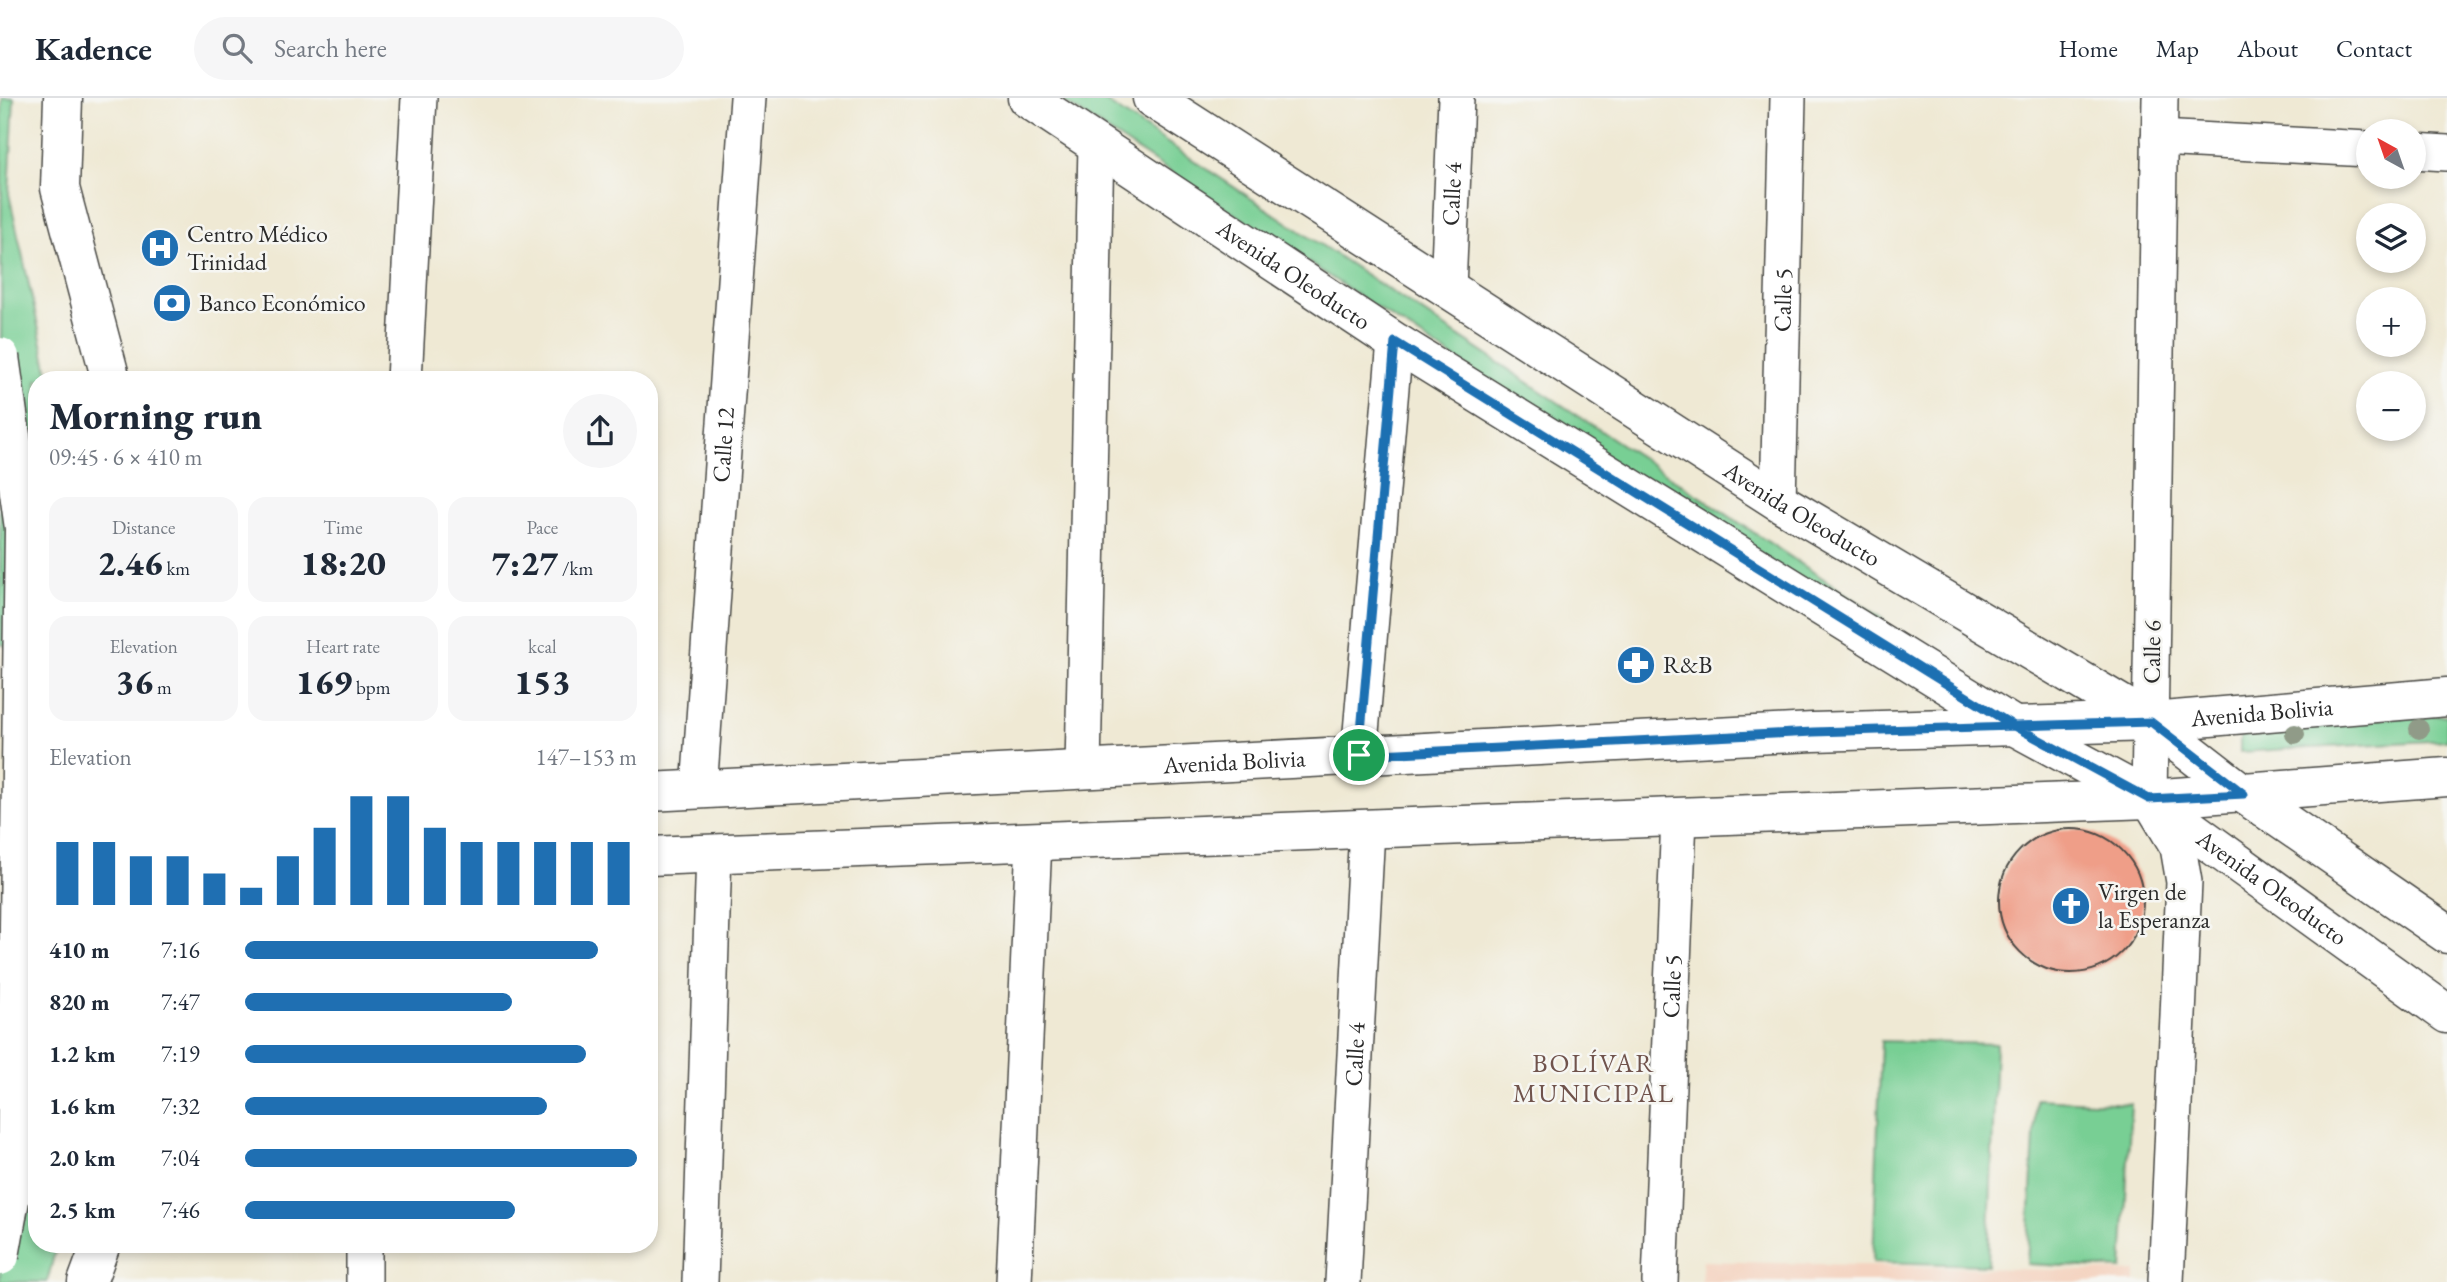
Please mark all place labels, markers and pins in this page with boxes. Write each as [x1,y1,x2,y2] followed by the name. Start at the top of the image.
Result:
[187,218,328,277] place label: Centro Médico Trinidad
[139,227,181,269] hospital icon: Centro Médico Trinidad
[151,282,193,324] bank icon: Banco Económico
[199,287,366,318] place label: Banco Económico
[1615,644,1657,686] pharmacy icon: R&B
[1663,649,1712,680] place label: R&B
[1329,725,1389,785] pin
[2098,876,2211,935] place label: Virgen de la Esperanza
[2050,885,2092,927] church icon: Virgen de la Esperanza

